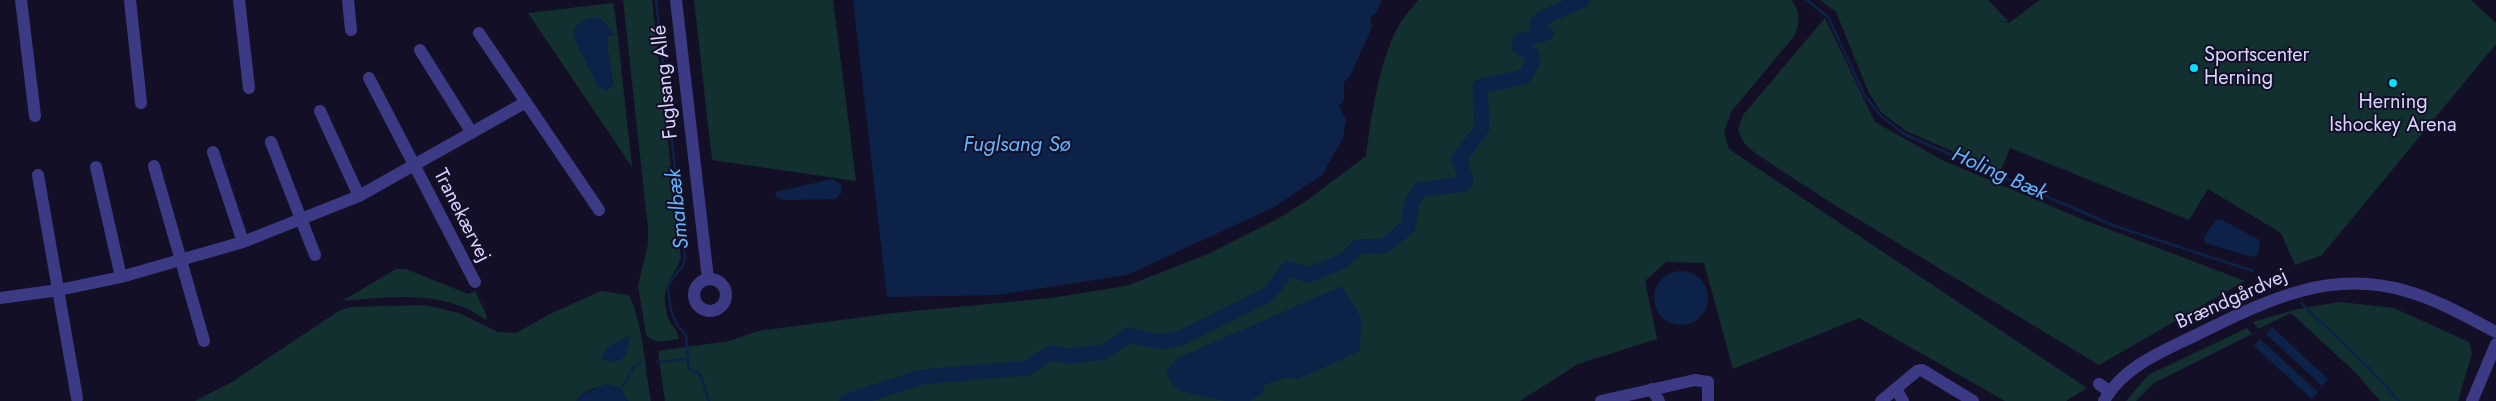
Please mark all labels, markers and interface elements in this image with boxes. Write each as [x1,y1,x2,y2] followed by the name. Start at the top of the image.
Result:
[648,24,684,140] street label: Fuglsang Allé
[2204,44,2309,91] place label: Sportscenter Herning
[2188,62,2200,74] marker: Sportscenter Herning
[2387,77,2399,89] marker: Herning Ishockey Arena
[2329,91,2457,138] place label: Herning Ishockey Arena
[963,133,1071,159] water label: Fuglsang Sø
[1948,143,2050,207] water label: Holing Bæk
[427,165,495,267] street label: Tranekærvej
[662,168,696,250] water label: Smalbæk
[2172,265,2292,335] street label: Brændgårdvej

